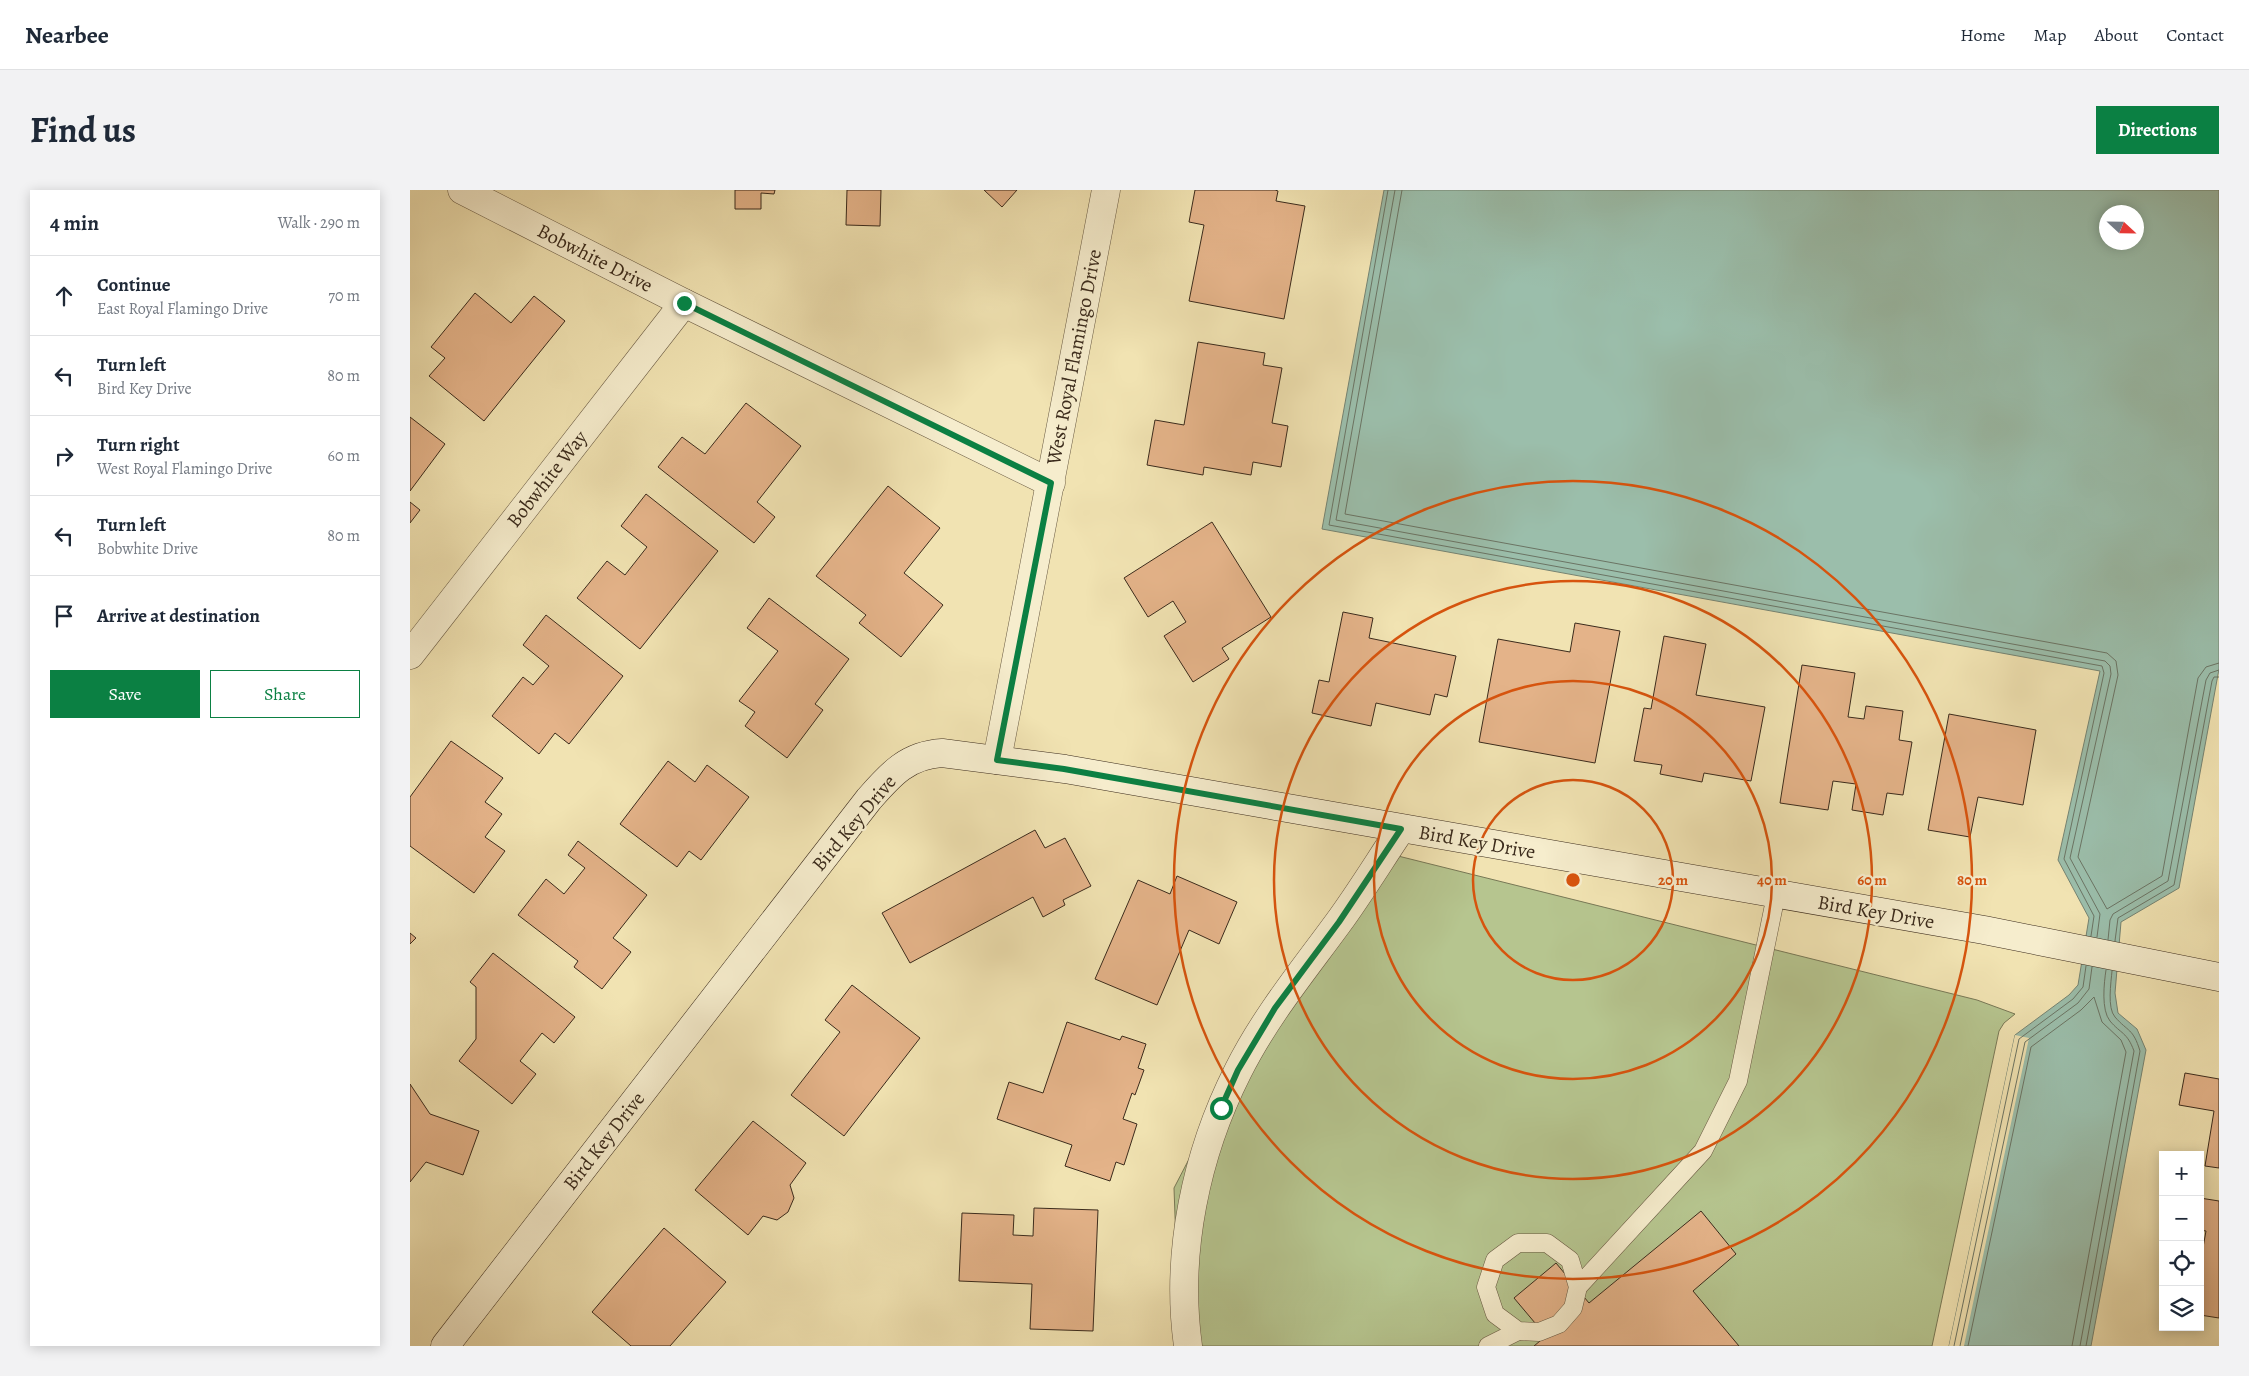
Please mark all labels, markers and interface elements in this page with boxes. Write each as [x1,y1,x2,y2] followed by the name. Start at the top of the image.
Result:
[25,19,109,51] text: Nearbee
[1960,23,2005,47] text: Home
[2033,23,2066,47] text: Map
[2094,23,2138,47] text: About
[2166,23,2224,47] text: Contact
[30,106,136,154] text: Find us
[2096,106,2219,154] button: Directions
[2099,205,2144,250] north arrow
[50,209,99,237] text: 4 min
[278,212,360,234] text: Walk · 290 m
[533,217,657,299] street label: Bobwhite Drive
[1040,247,1108,468] street label: West Royal Flamingo Drive
[97,272,171,298] text: Continue
[50,282,78,310] icon: ahead
[328,285,360,307] text: 70 m
[673,292,696,315] route end
[97,298,268,320] text: East Royal Flamingo Drive
[97,352,166,378] text: Turn left
[50,362,78,390] icon: left
[327,365,360,387] text: 80 m
[97,378,192,400] text: Bird Key Drive
[501,424,594,533] street label: Bobwhite Way
[97,432,179,458] text: Turn right
[50,442,78,470] icon: right
[328,445,360,467] text: 60 m
[97,458,272,480] text: West Royal Flamingo Drive
[97,512,166,538] text: Turn left
[50,522,78,550] icon: left
[327,525,360,547] text: 80 m
[97,538,198,560] text: Bobwhite Drive
[50,602,78,630] icon: arrive
[97,603,260,629] text: Arrive at destination
[50,670,200,718] button: Save
[210,670,360,718] button: Share
[806,769,902,877] street label: Bird Key Drive
[1416,818,1538,866] street label: Bird Key Drive
[1658,870,1688,890] text: 20 m
[1757,870,1787,890] text: 40 m
[1857,870,1887,890] text: 60 m
[1957,870,1987,890] text: 80 m
[1564,871,1582,889] centre of rings
[1815,888,1937,936] street label: Bird Key Drive
[557,1086,651,1196] street label: Bird Key Drive
[1210,1097,1233,1120] route start
[2159,1151,2204,1331] map controls
[2159,1151,2204,1196] button: +
[2159,1196,2204,1241] button: −
[2159,1241,2204,1286] button: locate
[2159,1286,2204,1331] button: layers

